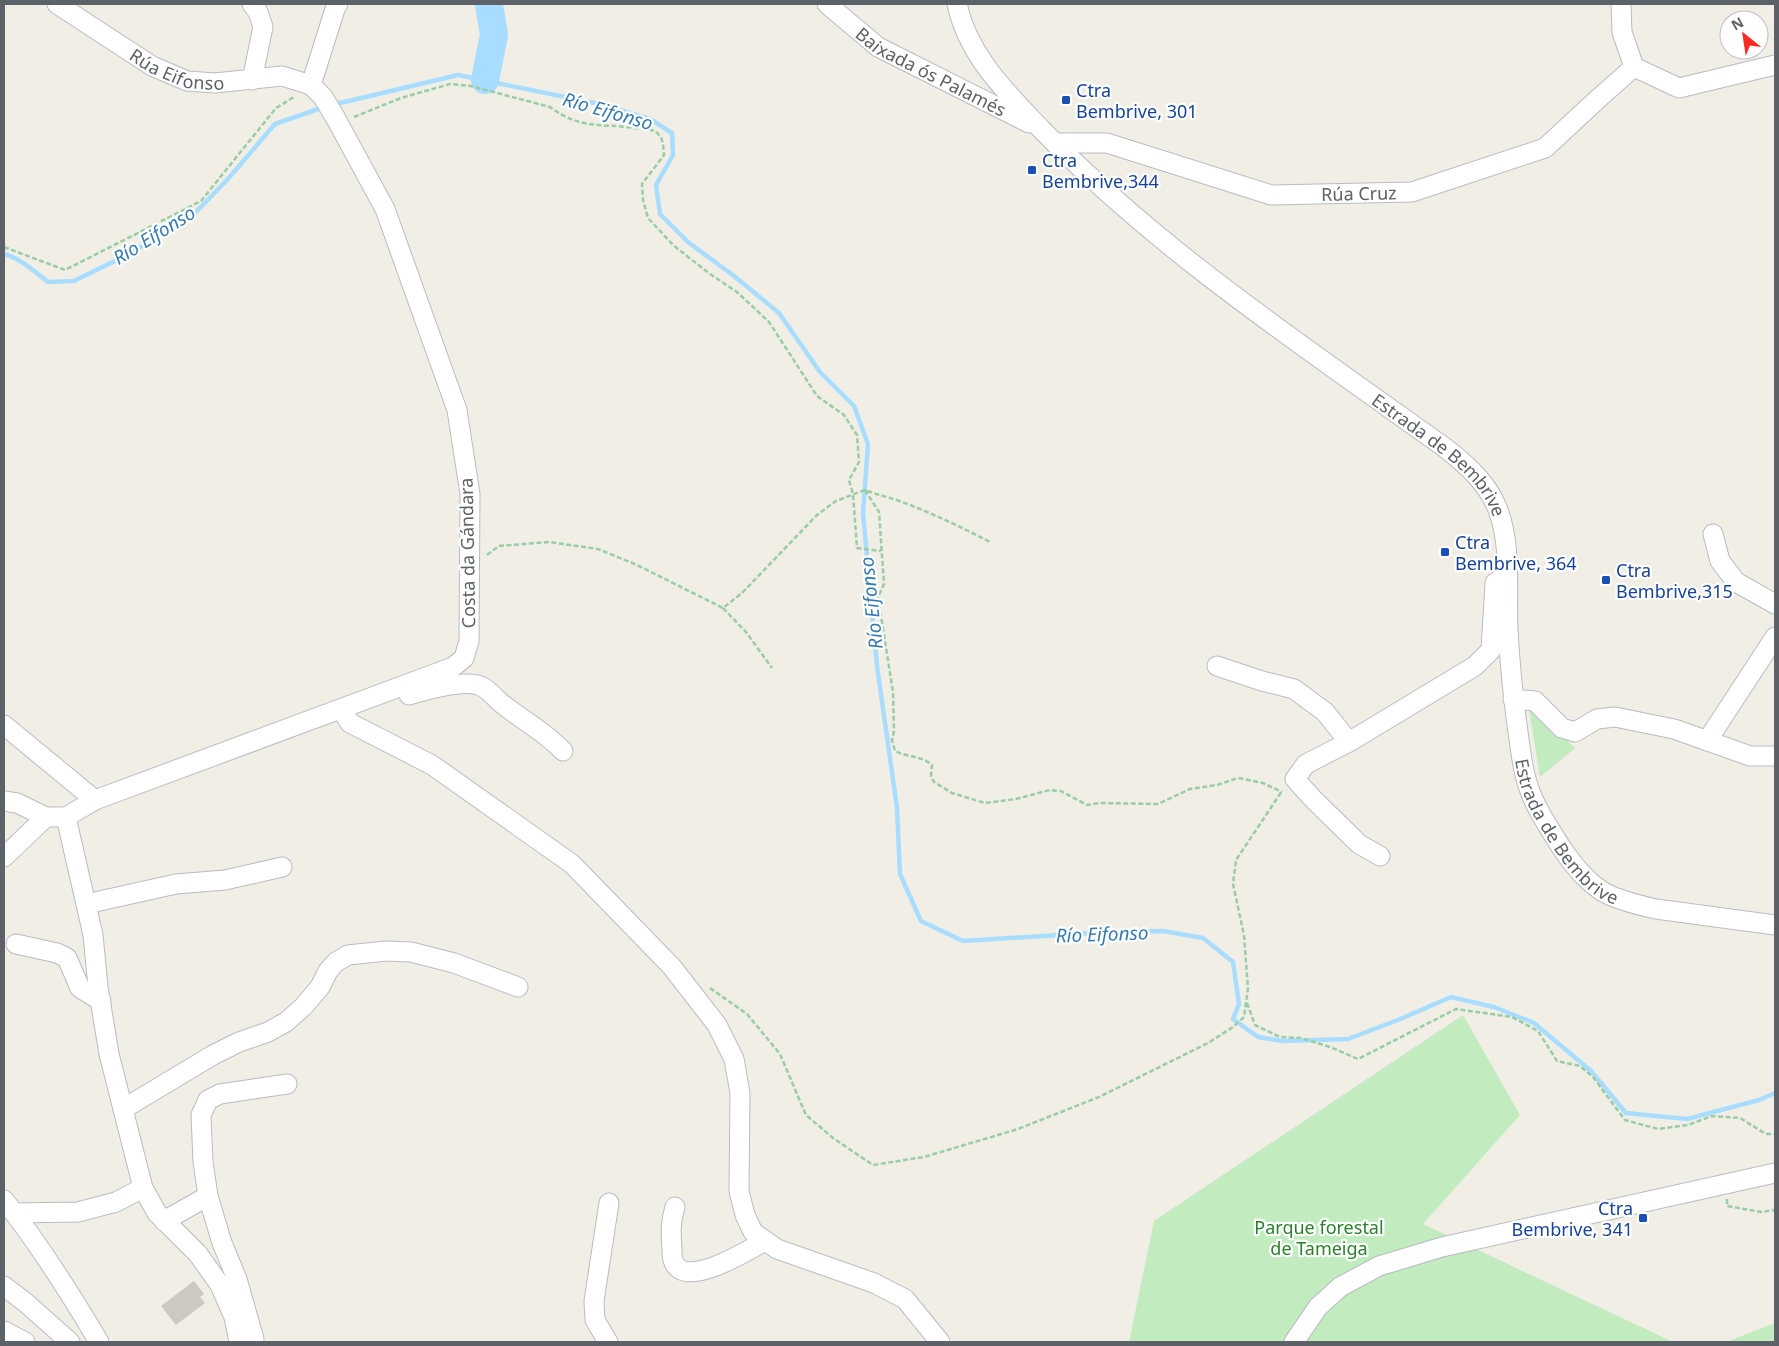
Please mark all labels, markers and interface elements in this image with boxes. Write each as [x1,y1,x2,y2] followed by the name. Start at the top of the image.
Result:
[1719,10,1769,60] north arrow
[1728,12,1747,34] text: N
[851,21,1010,122] street label: Baixada ós Palamés
[125,43,225,95] street label: Rúa Eifonso
[1076,78,1198,123] place label: Ctra Bembrive, 301
[560,86,656,136] water label: Río Eifonso
[1060,94,1072,106] marker: Ctra Bembrive, 301
[1042,148,1159,193] place label: Ctra Bembrive,344
[1026,164,1038,176] marker: Ctra Bembrive,344
[1321,180,1397,206] street label: Rúa Cruz
[108,199,200,271] water label: Río Eifonso
[1367,388,1511,520] street label: Estrada de Bembrive
[454,477,480,629] street label: Costa da Gándara
[1455,530,1577,575] place label: Ctra Bembrive, 364
[1439,546,1451,558] marker: Ctra Bembrive, 364
[853,556,889,650] water label: Río Eifonso
[1616,558,1733,603] place label: Ctra Bembrive,315
[1600,574,1612,586] marker: Ctra Bembrive,315
[1510,757,1622,910] street label: Estrada de Bembrive
[1055,919,1149,949] water label: Río Eifonso
[1511,1196,1633,1241] place label: Ctra Bembrive, 341
[1637,1212,1649,1224] marker: Ctra Bembrive, 341
[1254,1215,1384,1260] park label: Parque forestal de Tameiga

